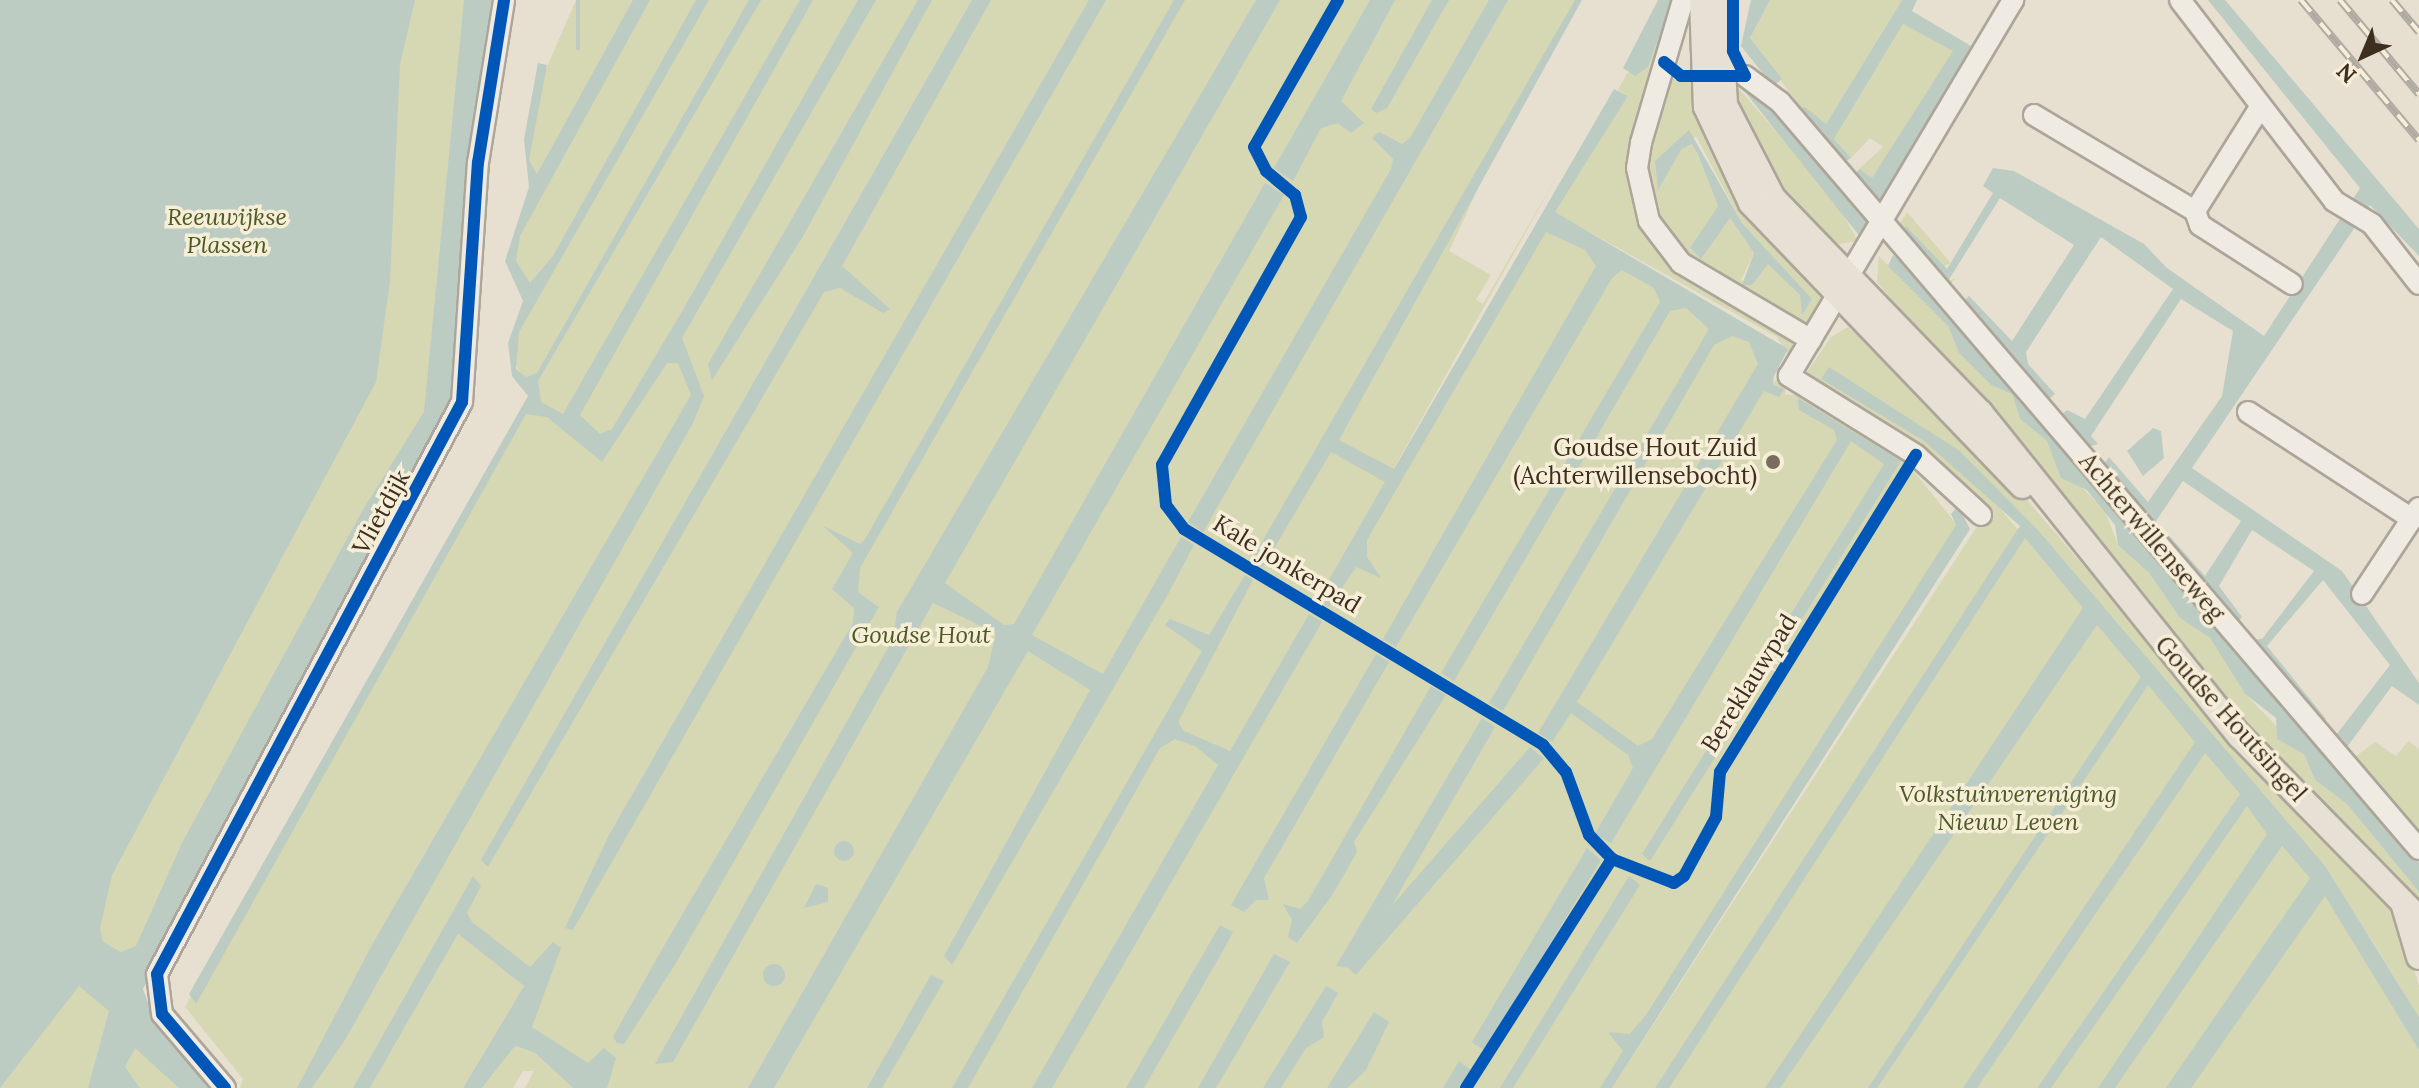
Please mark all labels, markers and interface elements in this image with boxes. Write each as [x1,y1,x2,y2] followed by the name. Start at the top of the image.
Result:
[2323,16,2403,96] north arrow
[2330,57,2362,89] text: N
[167,203,287,259] park label: Reeuwijkse Plassen
[1513,434,1757,490] place label: Goudse Hout Zuid (Achterwillensebocht)
[2073,447,2231,627] street label: Achterwillenseweg
[1764,453,1782,471] marker: Goudse Hout Zuid (Achterwillensebocht)
[346,465,416,559] street label: Vlietdijk
[1208,509,1366,619] street label: Kale jonkerpad
[1695,609,1803,757] street label: Bereklauwpad
[851,621,991,649] park label: Goudse Hout
[2149,630,2313,808] street label: Goudse Houtsingel
[1899,780,2117,836] park label: Volkstuinvereniging Nieuw Leven

